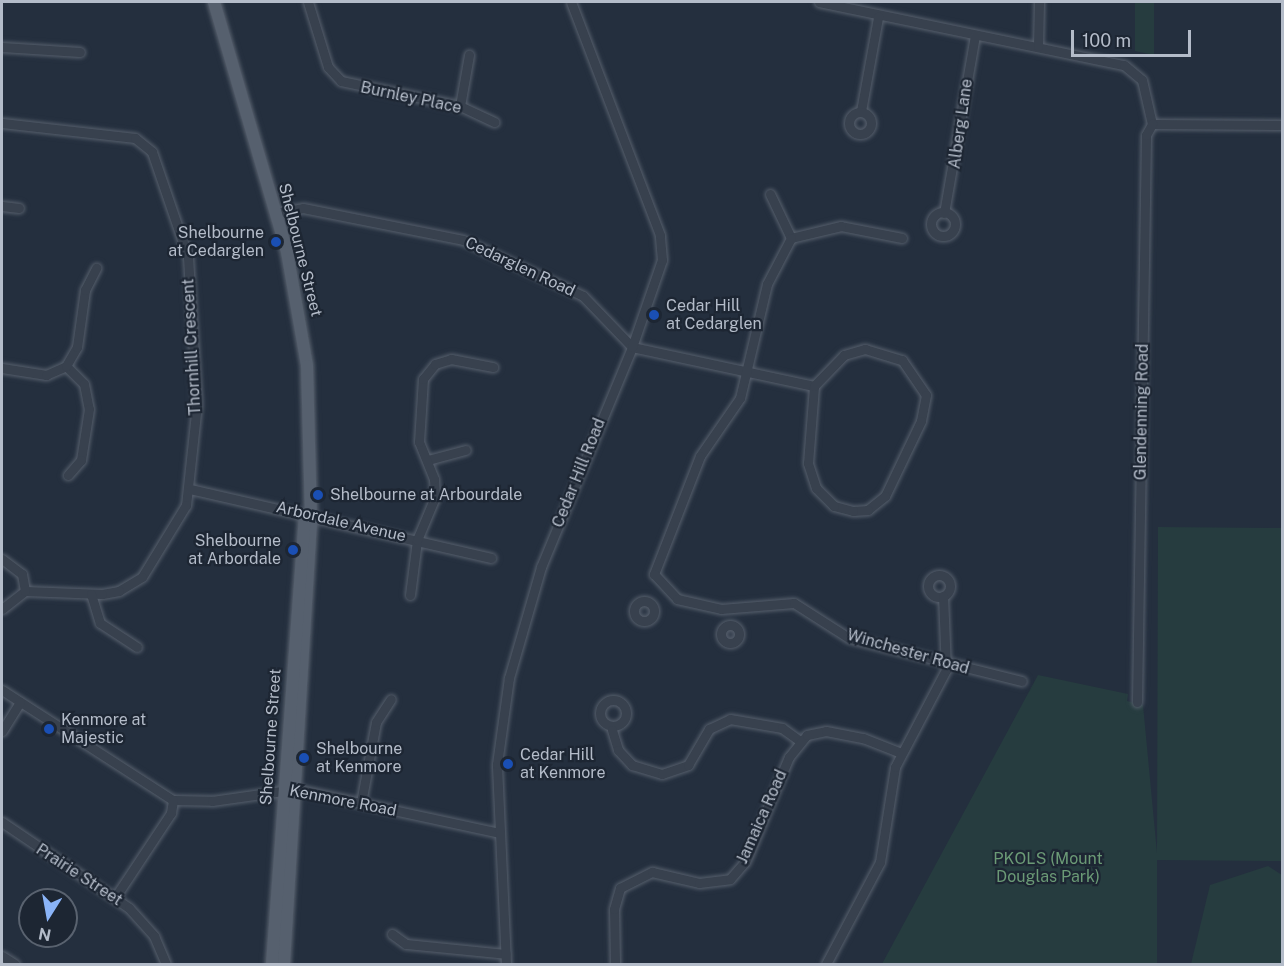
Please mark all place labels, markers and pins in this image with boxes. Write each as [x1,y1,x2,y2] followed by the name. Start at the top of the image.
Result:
[168,223,264,261] place label: Shelbourne at Cedarglen
[269,235,283,249] marker: Shelbourne at Cedarglen
[666,296,762,334] place label: Cedar Hill at Cedarglen
[647,308,661,322] marker: Cedar Hill at Cedarglen
[330,485,522,505] place label: Shelbourne at Arbourdale
[311,488,325,502] marker: Shelbourne at Arbourdale
[188,531,281,569] place label: Shelbourne at Arbordale
[286,543,300,557] marker: Shelbourne at Arbordale
[61,710,146,748] place label: Kenmore at Majestic
[42,722,56,736] marker: Kenmore at Majestic
[316,739,402,777] place label: Shelbourne at Kenmore
[520,745,605,783] place label: Cedar Hill at Kenmore
[297,751,311,765] marker: Shelbourne at Kenmore
[501,757,515,771] marker: Cedar Hill at Kenmore

